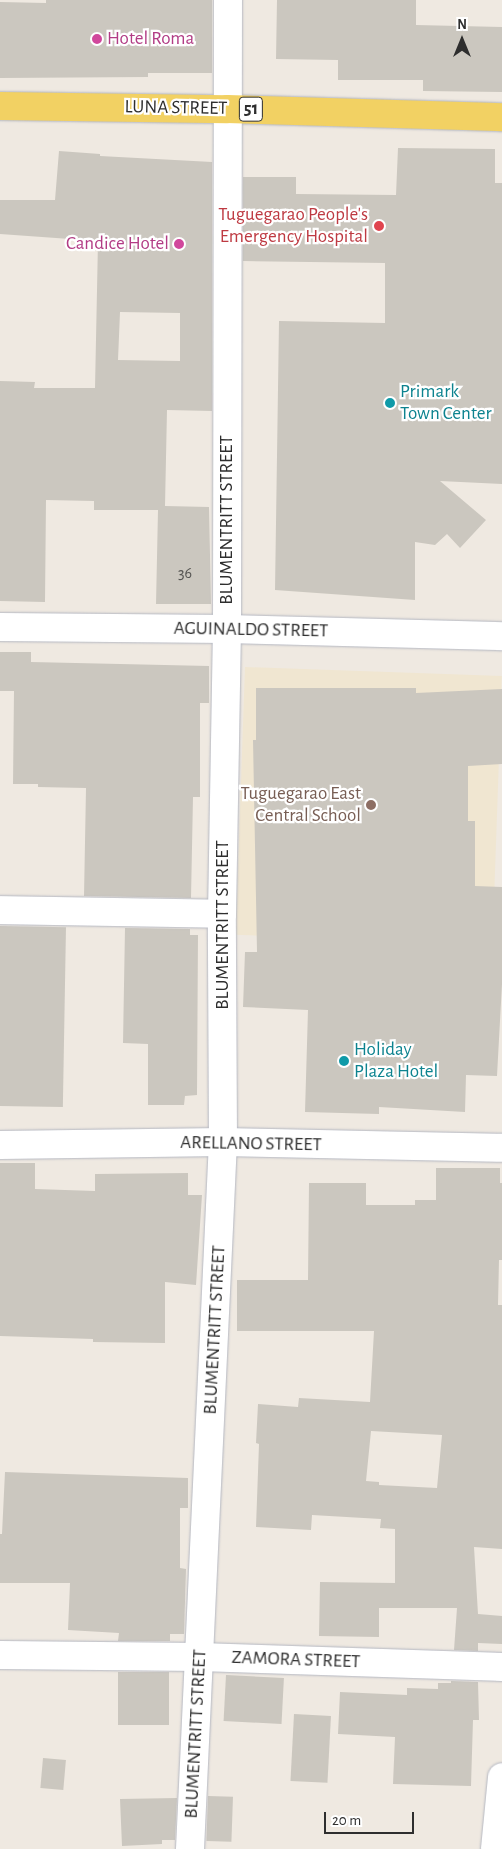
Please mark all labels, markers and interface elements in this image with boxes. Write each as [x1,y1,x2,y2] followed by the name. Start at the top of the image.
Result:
[437,15,487,65] north arrow
[457,18,467,32] text: N
[107,28,194,50] place label: Hotel Roma
[91,33,103,45] marker: Hotel Roma
[238,94,264,125] road number: 51
[124,96,228,120] street label: LUNA STREET
[218,204,368,248] place label: Tuguegarao People's Emergency Hospital
[372,219,386,233] marker: Tuguegarao People's Emergency Hospital
[66,233,169,255] place label: Candice Hotel
[173,238,185,250] marker: Candice Hotel
[400,381,492,425] place label: Primark Town Center
[384,397,396,409] marker: Primark Town Center
[216,435,238,605] street label: BLUMENTRITT STREET
[178,563,192,583] house number: 36
[174,617,328,643] street label: AGUINALDO STREET
[241,783,361,827] place label: Tuguegarao East Central School
[365,799,377,811] marker: Tuguegarao East Central School
[212,840,234,1010] street label: BLUMENTRITT STREET
[354,1039,438,1083] place label: Holiday Plaza Hotel
[338,1055,350,1067] marker: Holiday Plaza Hotel
[180,1131,322,1157] street label: ARELLANO STREET
[199,1245,231,1415] street label: BLUMENTRITT STREET
[231,1646,361,1674] street label: ZAMORA STREET
[180,1649,212,1819] street label: BLUMENTRITT STREET
[327,1802,417,1834] scale bar
[332,1813,361,1828] text: 20 m

